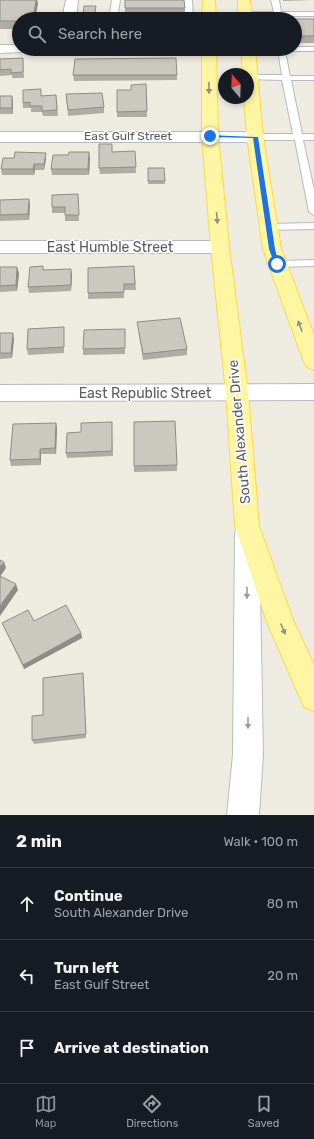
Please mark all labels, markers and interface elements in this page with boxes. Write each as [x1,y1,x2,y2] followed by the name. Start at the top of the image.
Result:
[12,12,302,56] search box
[26,23,48,45] icon: search
[58,25,142,43] text: Search here
[218,68,254,104] north arrow
[206,82,212,95] one-way arrow
[201,127,219,145] route end
[84,129,172,143] street label: East Gulf Street
[214,212,220,224] one-way arrow
[47,239,174,256] street label: East Humble Street
[268,255,286,273] route start
[297,319,303,331] one-way arrow
[225,359,254,505] street label: South Alexander Drive
[79,385,212,402] street label: East Republic Street
[244,587,250,600] one-way arrow
[280,624,286,635] one-way arrow
[245,717,251,730] one-way arrow
[16,831,62,851] text: 2 min
[223,834,298,849] text: Walk · 100 m
[54,887,123,905] text: Continue
[16,893,38,915] icon: ahead
[267,896,298,911] text: 80 m
[54,905,188,920] text: South Alexander Drive
[54,959,119,977] text: Turn left
[16,965,38,987] icon: left
[267,968,298,983] text: 20 m
[54,977,149,992] text: East Gulf Street
[16,1037,38,1059] icon: arrive
[54,1039,209,1057] text: Arrive at destination
[35,1093,57,1130] tab: Map
[126,1093,178,1130] tab: Directions
[248,1093,279,1130] tab: Saved

